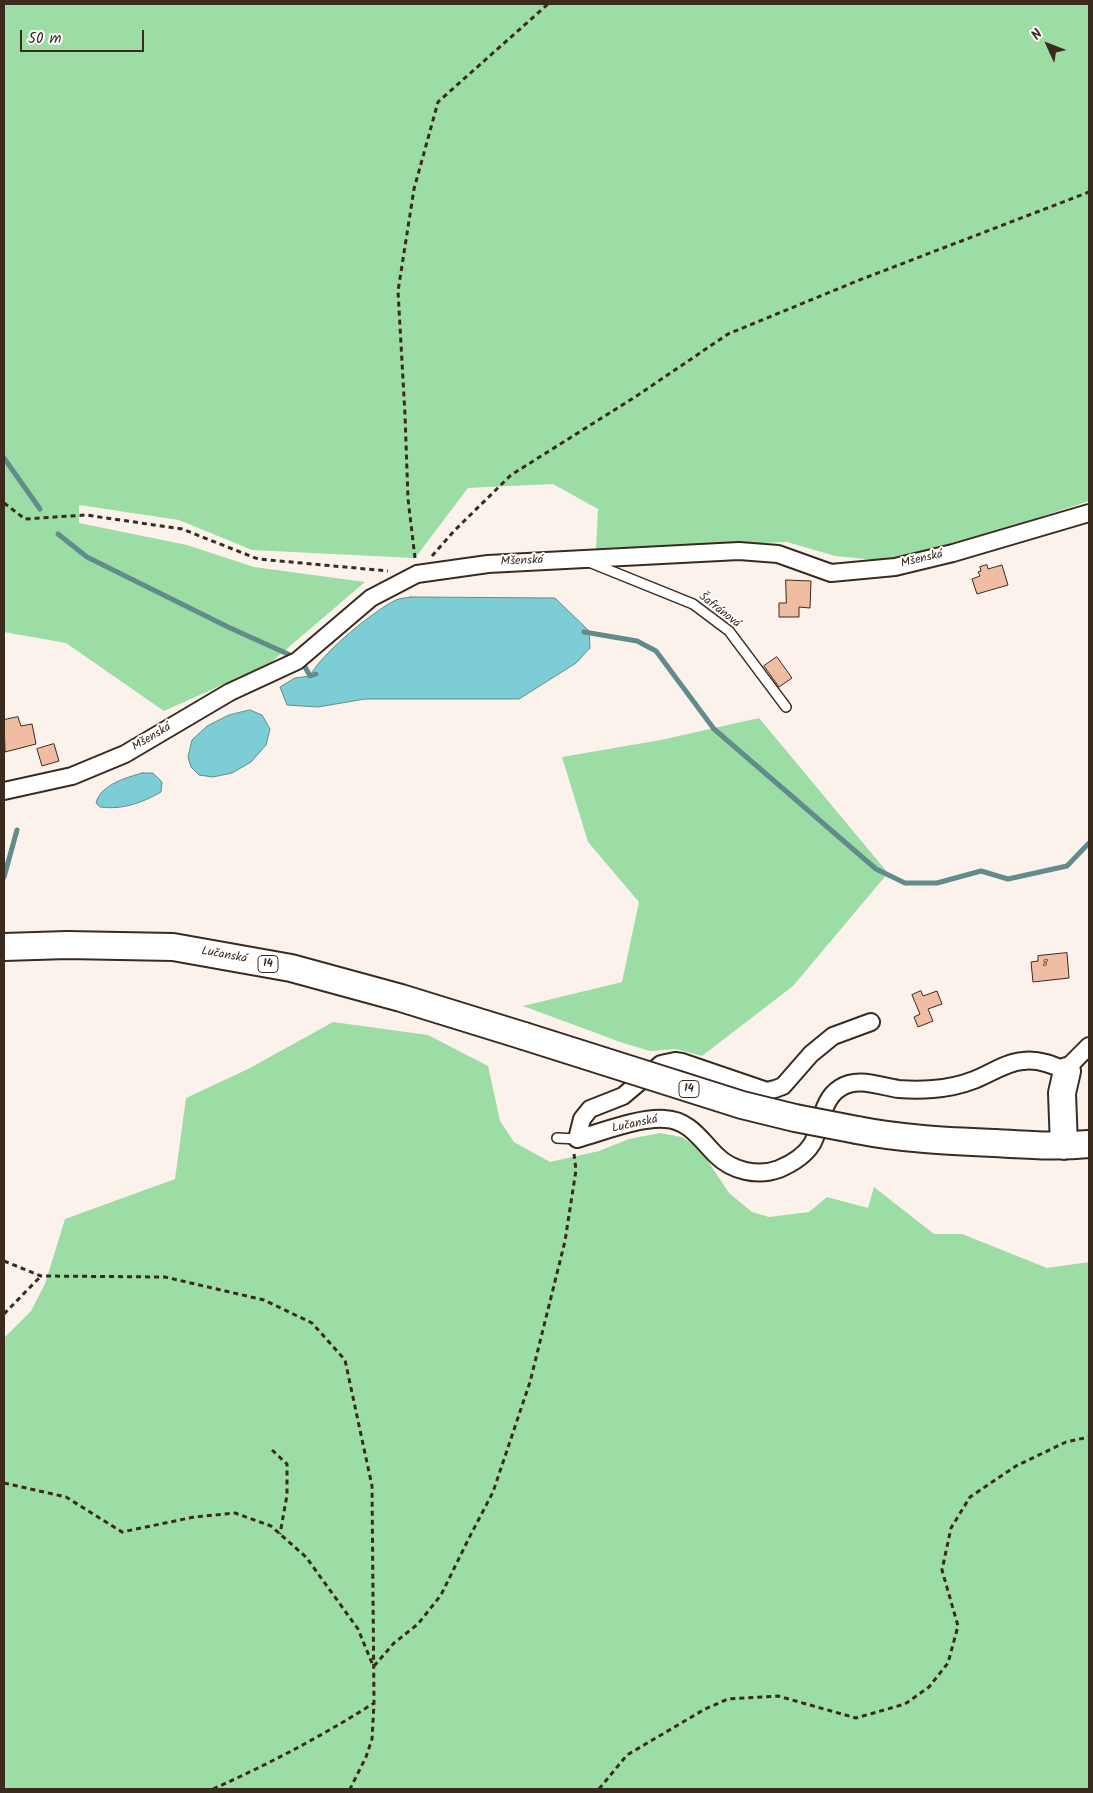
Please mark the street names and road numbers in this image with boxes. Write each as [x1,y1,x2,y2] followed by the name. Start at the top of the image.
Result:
[900,548,944,572] street label: Mšenská
[500,554,544,570] street label: Mšenská
[695,590,743,632] street label: Šafránová
[130,721,174,755] street label: Mšenská
[200,945,248,967] street label: Lučanská
[258,956,278,972] road number: 14
[679,1080,699,1098] road number: 14
[611,1113,659,1137] street label: Lučanská

